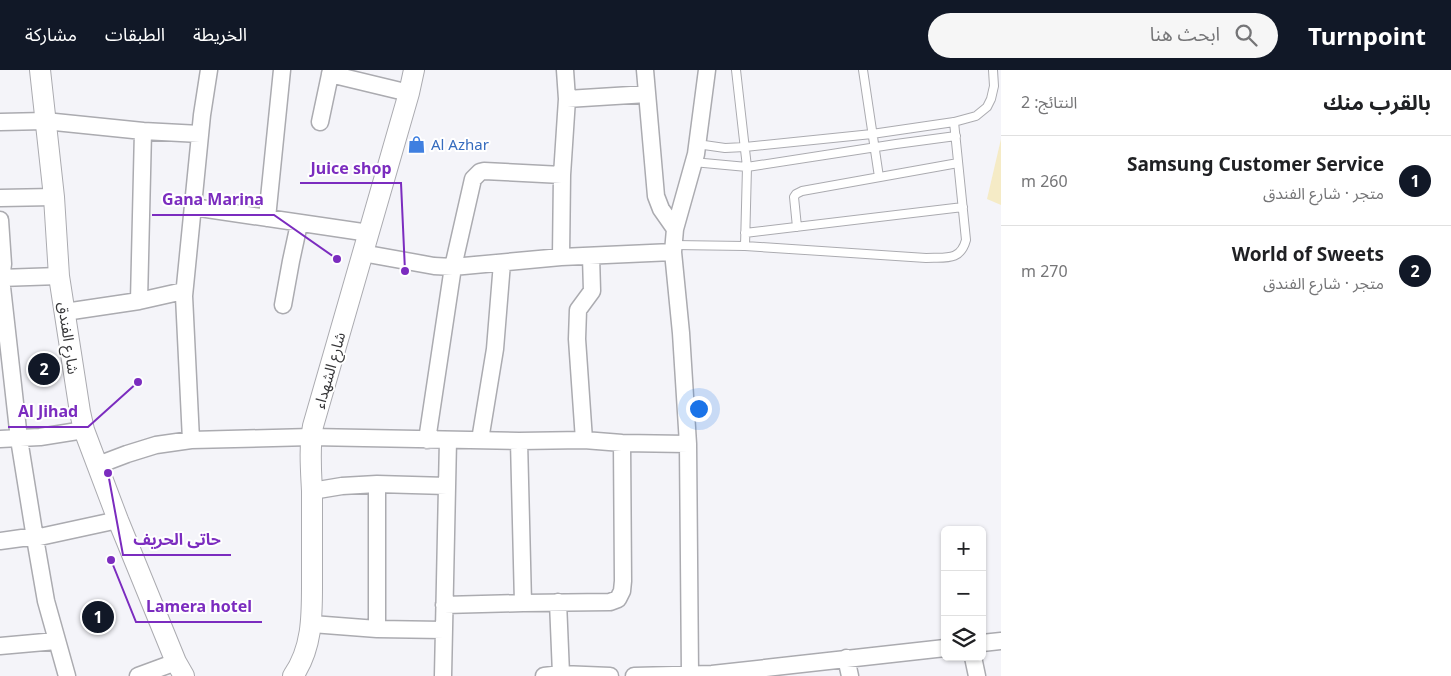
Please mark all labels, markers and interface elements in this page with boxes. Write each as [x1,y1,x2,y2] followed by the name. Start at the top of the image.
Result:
[928,13,1278,58] search box
[1308,19,1426,52] text: Turnpoint
[1150,21,1220,47] text: ابحث هنا
[1232,21,1260,49] icon: search
[25,22,77,46] text: مشاركة
[105,22,165,46] text: الطبقات
[193,22,247,46] text: الخريطة
[1323,88,1431,116] text: بالقرب منك
[1021,91,1077,113] text: النتائج: 2
[407,134,427,154] shop icon: Al Azhar
[431,134,489,154] place label: Al Azhar
[1127,151,1384,177] text: Samsung Customer Service
[300,152,401,183] callout: Juice shop
[309,157,392,179] text: Juice shop
[1021,170,1068,192] text: 260 m
[1410,170,1420,192] text: 1
[1263,182,1384,204] text: متجر · شارع الفندق
[152,184,274,215] callout: Gana Marina
[162,188,264,210] text: Gana Marina
[1232,241,1384,267] text: World of Sweets
[1021,260,1068,282] text: 270 m
[1410,260,1420,282] text: 2
[1263,272,1384,294] text: متجر · شارع الفندق
[51,301,84,376] street label: شارع الفندق
[309,329,352,411] street label: شارع الشهداء
[28,350,60,388] pin: 2
[8,396,88,427] callout: Al Jihad
[686,396,712,422] your location
[18,400,78,422] text: Al Jihad
[123,524,231,555] callout: حاتى الحريف
[941,526,986,661] map controls
[941,526,986,571] button: +
[133,528,221,550] text: حاتى الحريف
[941,571,986,616] button: −
[136,591,262,622] callout: Lamera hotel
[146,595,252,617] text: Lamera hotel
[82,598,114,636] pin: 1
[941,616,986,661] button: layers

